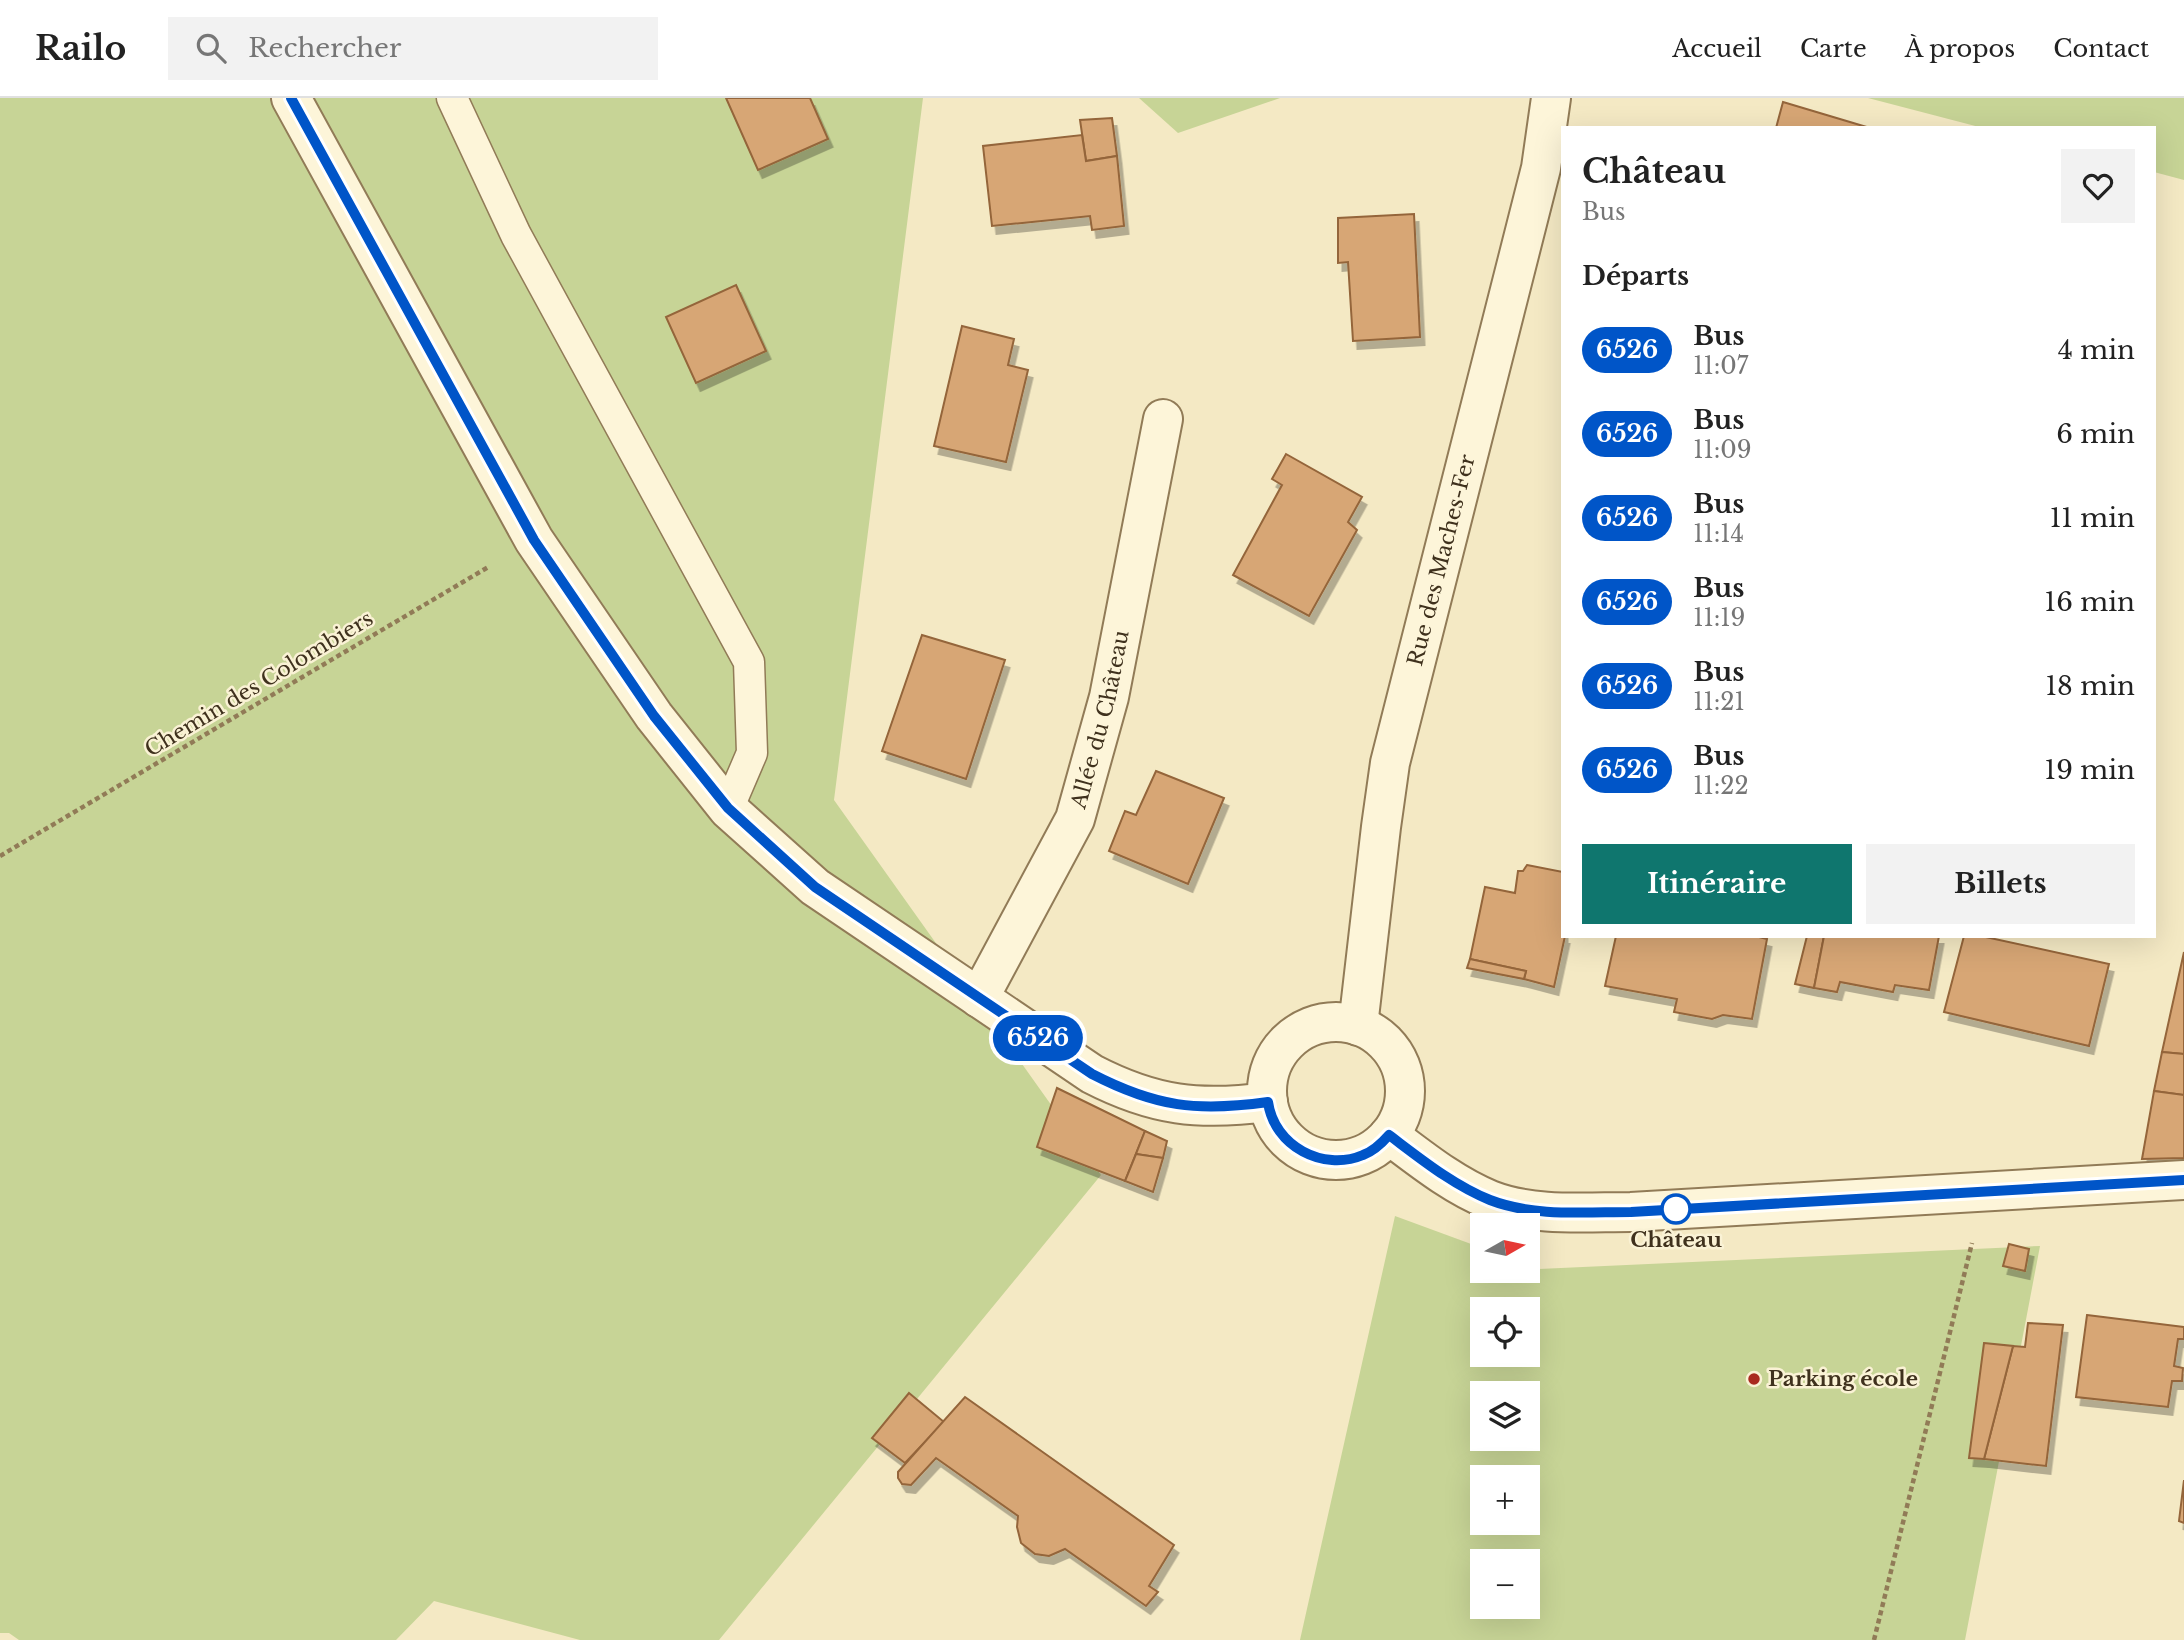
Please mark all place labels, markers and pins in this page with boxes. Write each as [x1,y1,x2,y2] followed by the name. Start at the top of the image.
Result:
[1661,1194,1691,1224] marker: Château
[1630,1227,1722,1253] place label: Château
[1768,1366,1918,1392] place label: Parking école
[1746,1371,1762,1387] marker: Parking école

